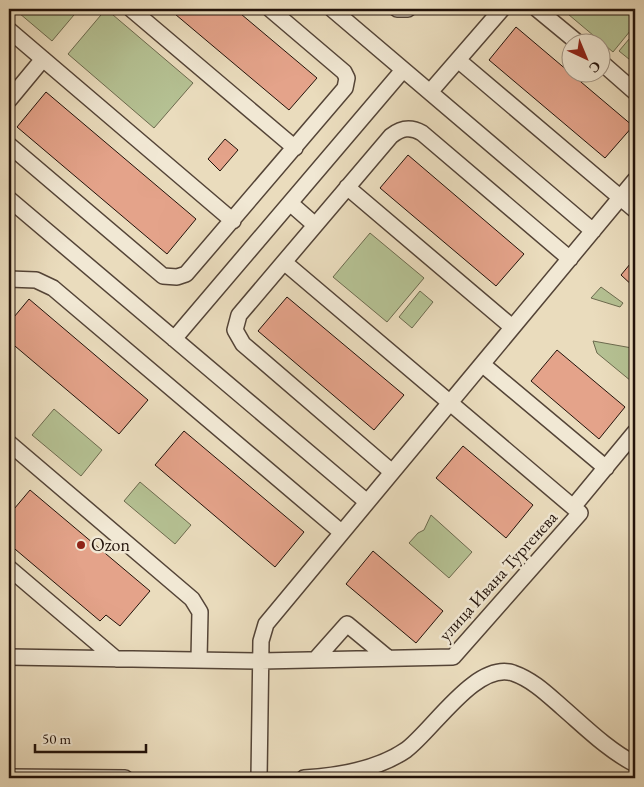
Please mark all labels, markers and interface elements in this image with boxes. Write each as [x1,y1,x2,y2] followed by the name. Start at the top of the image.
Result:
[562,32,612,82] north arrow
[585,57,605,77] text: С
[433,505,563,645] street label: улица Ивана Тургенева
[91,533,130,556] place label: Ozon
[75,539,87,551] marker: Ozon
[35,722,146,754] scale bar
[42,729,71,748] text: 50 m

